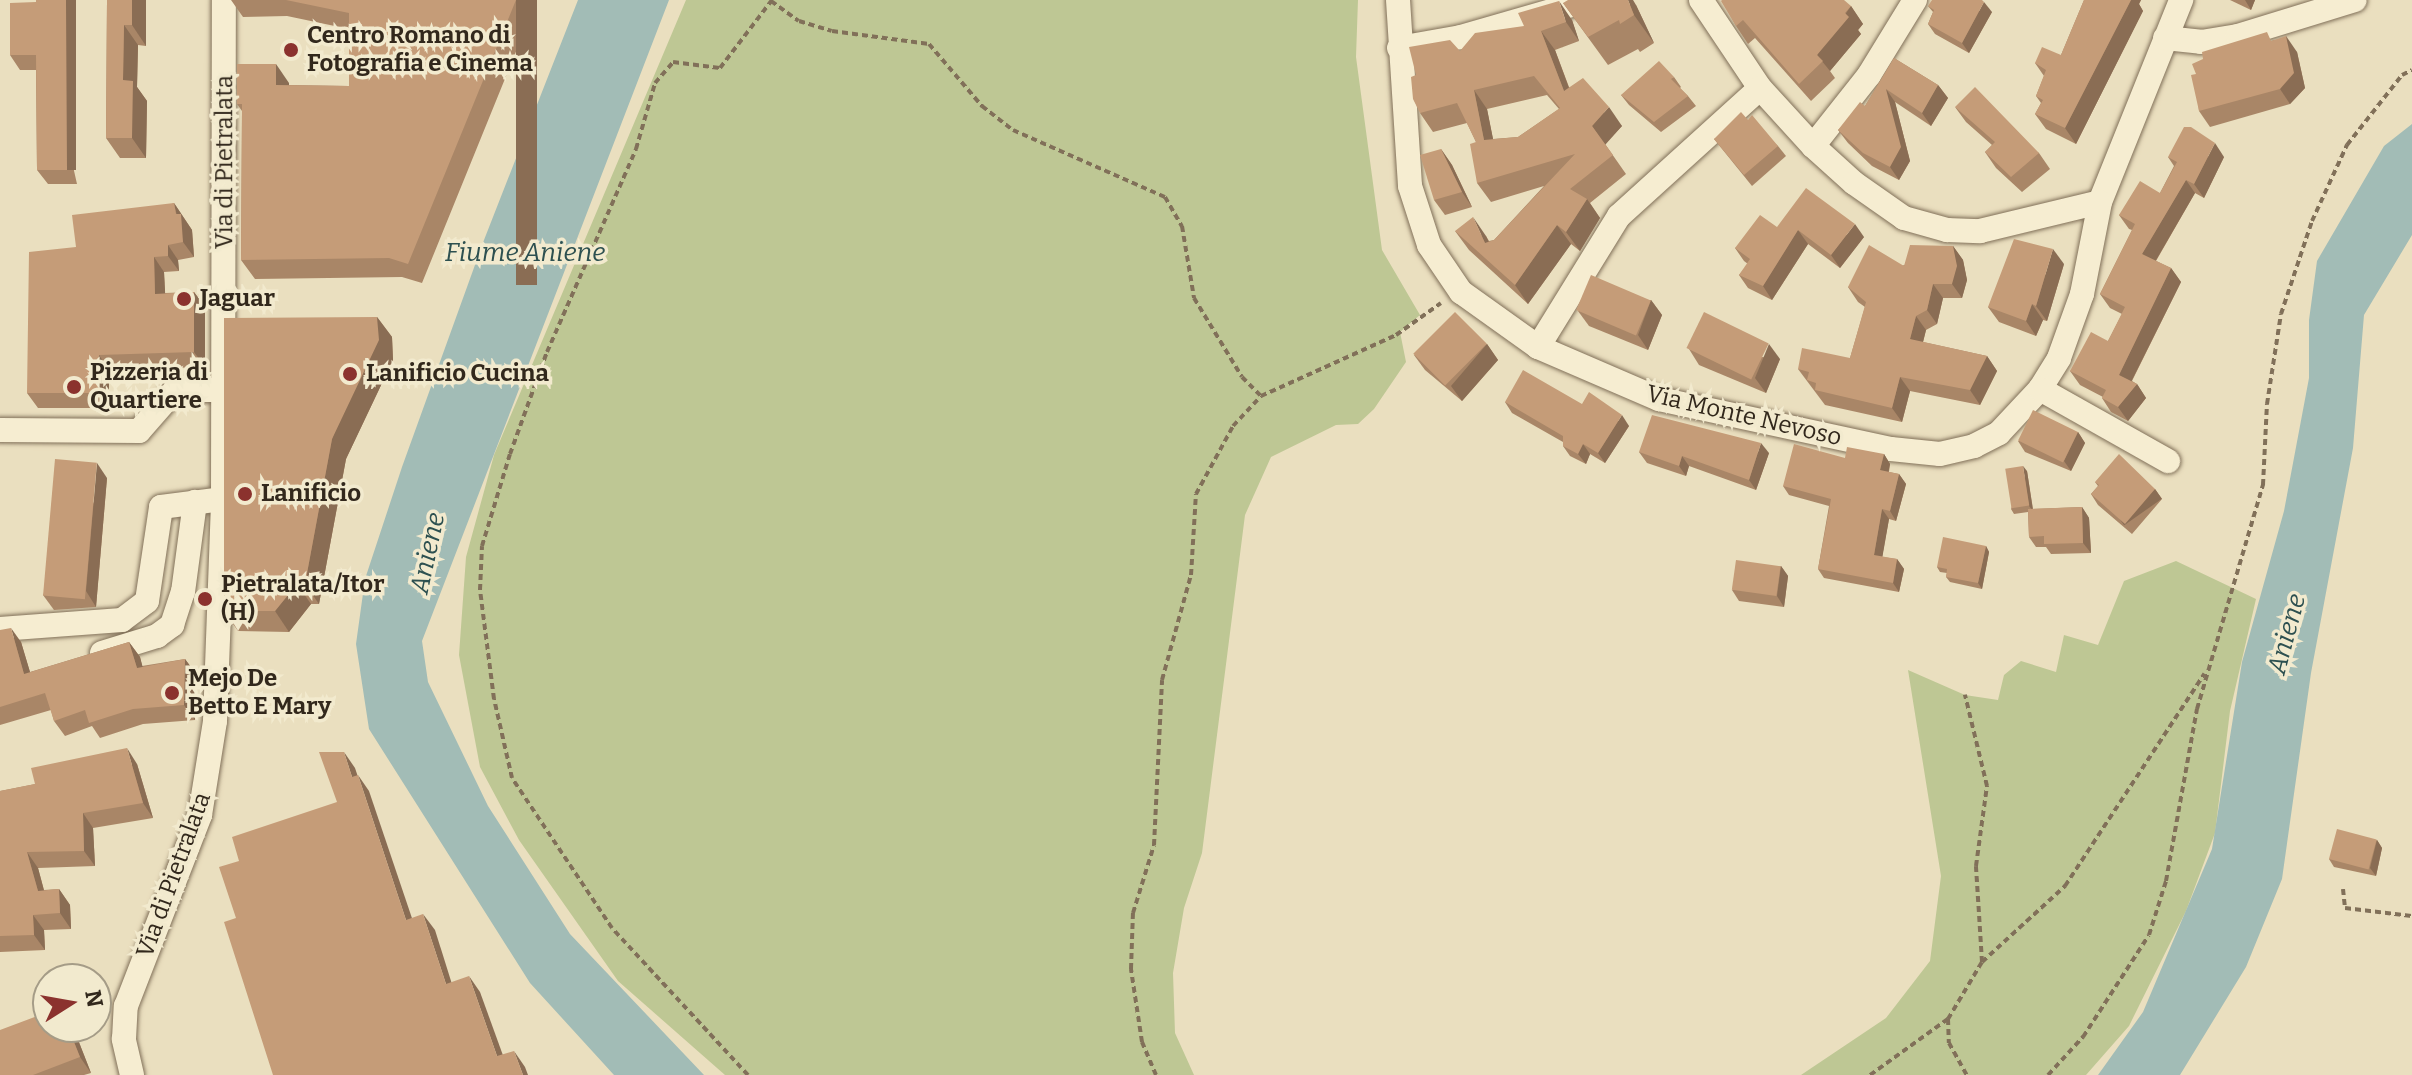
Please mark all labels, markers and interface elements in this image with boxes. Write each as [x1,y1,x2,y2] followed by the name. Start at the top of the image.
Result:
[307,22,533,78] place label: Centro Romano di Fotografia e Cinema
[282,41,300,59] marker: Centro Romano di Fotografia e Cinema
[211,75,239,249] street label: Via di Pietralata
[445,237,605,269] water label: Fiume Aniene
[200,285,275,313] place label: Jaguar
[175,290,193,308] marker: Jaguar
[90,359,208,415] place label: Pizzeria di Quartiere
[366,360,549,388] place label: Lanificio Cucina
[341,365,359,383] marker: Lanificio Cucina
[65,378,83,396] marker: Pizzeria di Quartiere
[1644,380,1844,452] street label: Via Monte Nevoso
[261,480,361,508] place label: Lanificio
[236,485,254,503] marker: Lanificio
[404,510,452,596] water label: Aniene
[221,571,384,627] place label: Pietralata/Itor (H)
[196,590,214,608] marker: Pietralata/Itor (H)
[2261,590,2313,678] water label: Aniene
[188,665,331,721] place label: Mejo De Betto E Mary
[163,684,181,702] marker: Mejo De Betto E Mary
[131,788,217,962] street label: Via di Pietralata
[32,963,112,1043] north arrow
[79,988,109,1010] text: N

